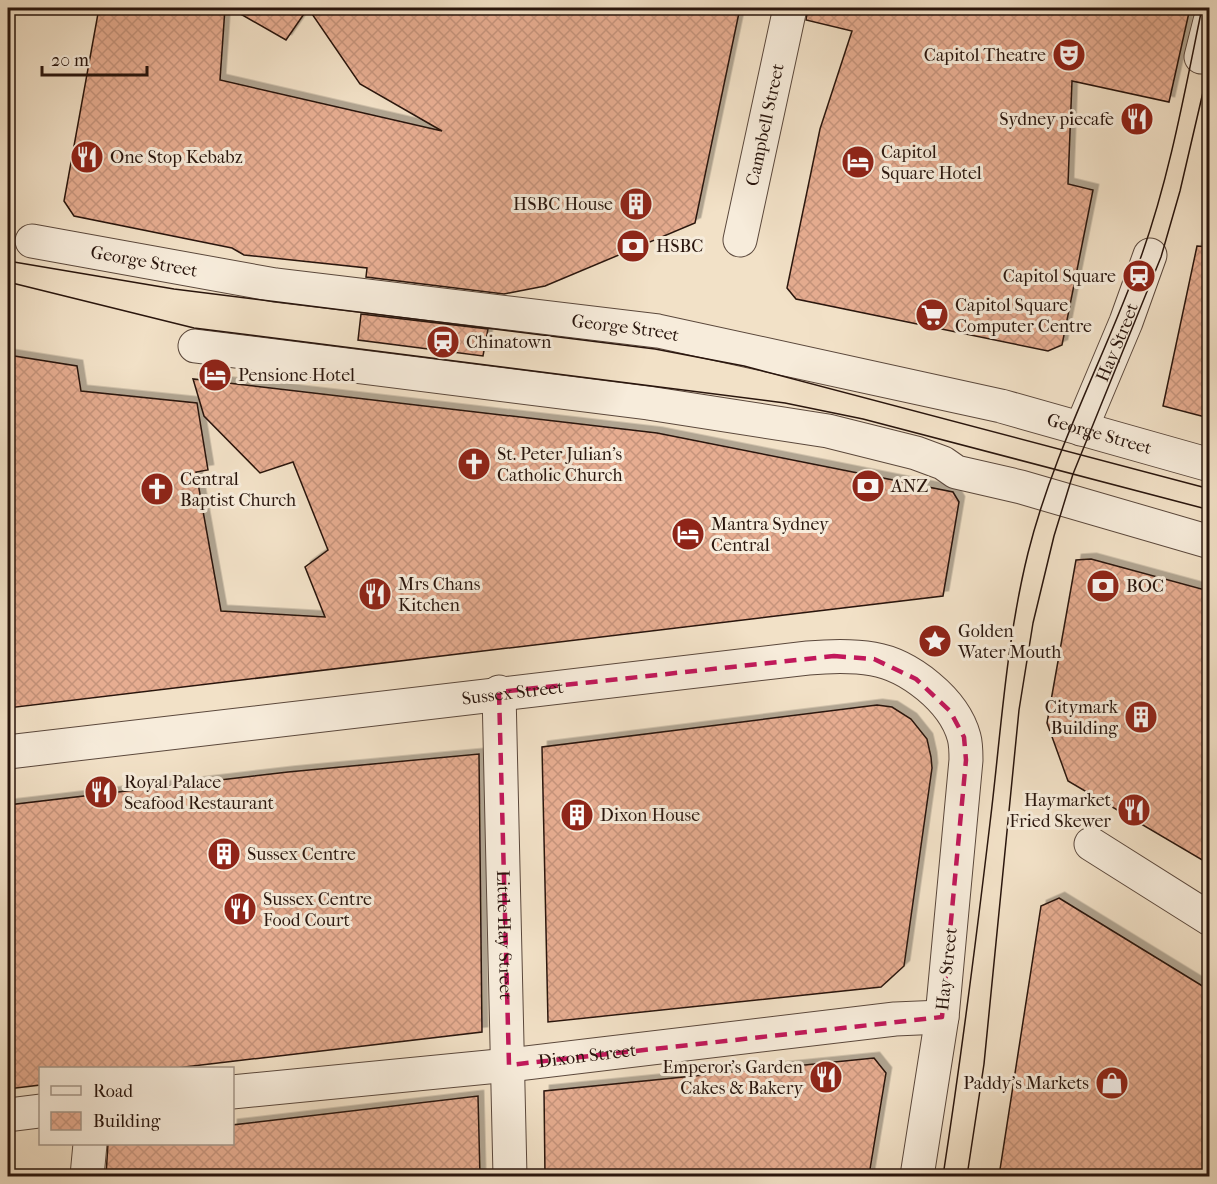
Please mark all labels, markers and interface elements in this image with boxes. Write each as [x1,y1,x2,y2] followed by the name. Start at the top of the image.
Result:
[1051,37,1087,73] theatre icon: Capitol Theatre
[42,39,147,77] scale bar
[924,45,1046,66] place label: Capitol Theatre
[51,50,89,71] text: 20 m
[741,61,788,188] street label: Campbell Street
[1119,101,1155,137] restaurant icon: Sydney piecafe
[999,109,1114,130] place label: Sydney piecafe
[69,139,105,175] restaurant icon: One Stop Kebabz
[881,142,982,184] place label: Capitol Square Hotel
[840,144,876,180] hotel icon: Capitol Square Hotel
[110,147,243,168] place label: One Stop Kebabz
[618,186,654,222] building icon: HSBC House
[513,194,613,215] place label: HSBC House
[615,228,651,264] bank icon: HSBC
[656,236,703,257] place label: HSBC
[89,241,200,281] street label: George Street
[1121,258,1157,294] station icon: Capitol Square
[1003,266,1116,287] place label: Capitol Square
[955,295,1092,337] place label: Capitol Square Computer Centre
[914,297,950,333] supermarket icon: Capitol Square Computer Centre
[1092,299,1143,385] street label: Hay Street
[571,310,682,346] street label: George Street
[425,324,461,360] station icon: Chinatown
[466,332,552,353] place label: Chinatown
[197,357,233,393] hotel icon: Pensione Hotel
[238,365,355,386] place label: Pensione Hotel
[1044,409,1155,459] street label: George Street
[497,444,623,486] place label: St. Peter Julian's Catholic Church
[456,446,492,482] church icon: St. Peter Julian's Catholic Church
[850,468,886,504] bank icon: ANZ
[180,469,296,511] place label: Central Baptist Church
[139,471,175,507] church icon: Central Baptist Church
[890,476,929,497] place label: ANZ
[711,514,830,556] place label: Mantra Sydney Central
[670,516,706,552] hotel icon: Mantra Sydney Central
[1085,568,1121,604] bank icon: BOC
[398,574,481,616] place label: Mrs Chans Kitchen
[357,576,393,612] restaurant icon: Mrs Chans Kitchen
[1126,576,1164,597] place label: BOC
[957,621,1061,663] place label: Golden Water Mouth
[917,623,953,659] place icon: Golden Water Mouth
[460,676,565,709] street label: Sussex Street
[1045,697,1119,739] place label: Citymark Building
[1123,699,1159,735] building icon: Citymark Building
[124,772,275,814] place label: Royal Palace Seafood Restaurant
[83,774,119,810] restaurant icon: Royal Palace Seafood Restaurant
[1009,790,1112,832] place label: Haymarket Fried Skewer
[1116,792,1152,828] restaurant icon: Haymarket Fried Skewer
[559,797,595,833] building icon: Dixon House
[600,805,700,826] place label: Dixon House
[206,836,242,872] building icon: Sussex Centre
[247,844,356,865] place label: Sussex Centre
[493,870,517,1001] street label: Little Hay Street
[263,889,372,931] place label: Sussex Centre Food Court
[222,891,258,927] restaurant icon: Sussex Centre Food Court
[932,926,962,1011] street label: Hay Street
[537,1039,638,1072] street label: Dixon Street
[662,1057,804,1099] place label: Emperor’s Garden Cakes & Bakery
[808,1059,844,1095] restaurant icon: Emperor’s Garden Cakes & Bakery
[1094,1065,1130,1101] shop icon: Paddy's Markets
[39,1067,234,1145] legend
[963,1073,1089,1094] place label: Paddy's Markets
[93,1081,133,1102] text: Road
[93,1111,161,1132] text: Building

